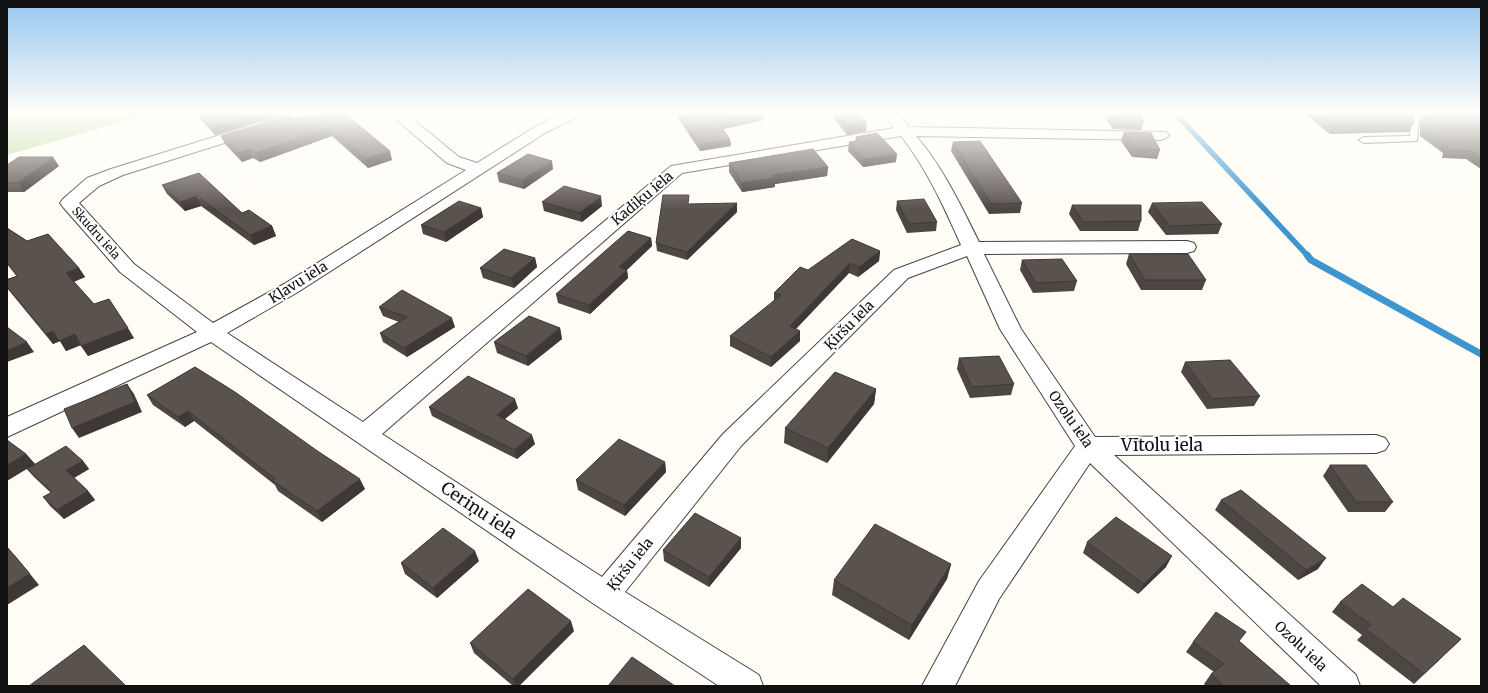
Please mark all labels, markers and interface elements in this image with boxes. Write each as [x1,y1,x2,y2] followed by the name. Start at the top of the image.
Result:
[607,167,677,229] street label: Kadiķu iela
[69,203,124,262] street label: Skudru iela
[265,257,331,307] street label: Kļavu iela
[820,296,878,354] street label: Ķiršu iela
[1045,387,1097,451] street label: Ozolu iela
[1120,434,1203,456] street label: Vītolu iela
[437,476,521,544] street label: Ceriņu iela
[603,533,657,594] street label: Ķiršu iela
[1271,617,1331,675] street label: Ozolu iela

